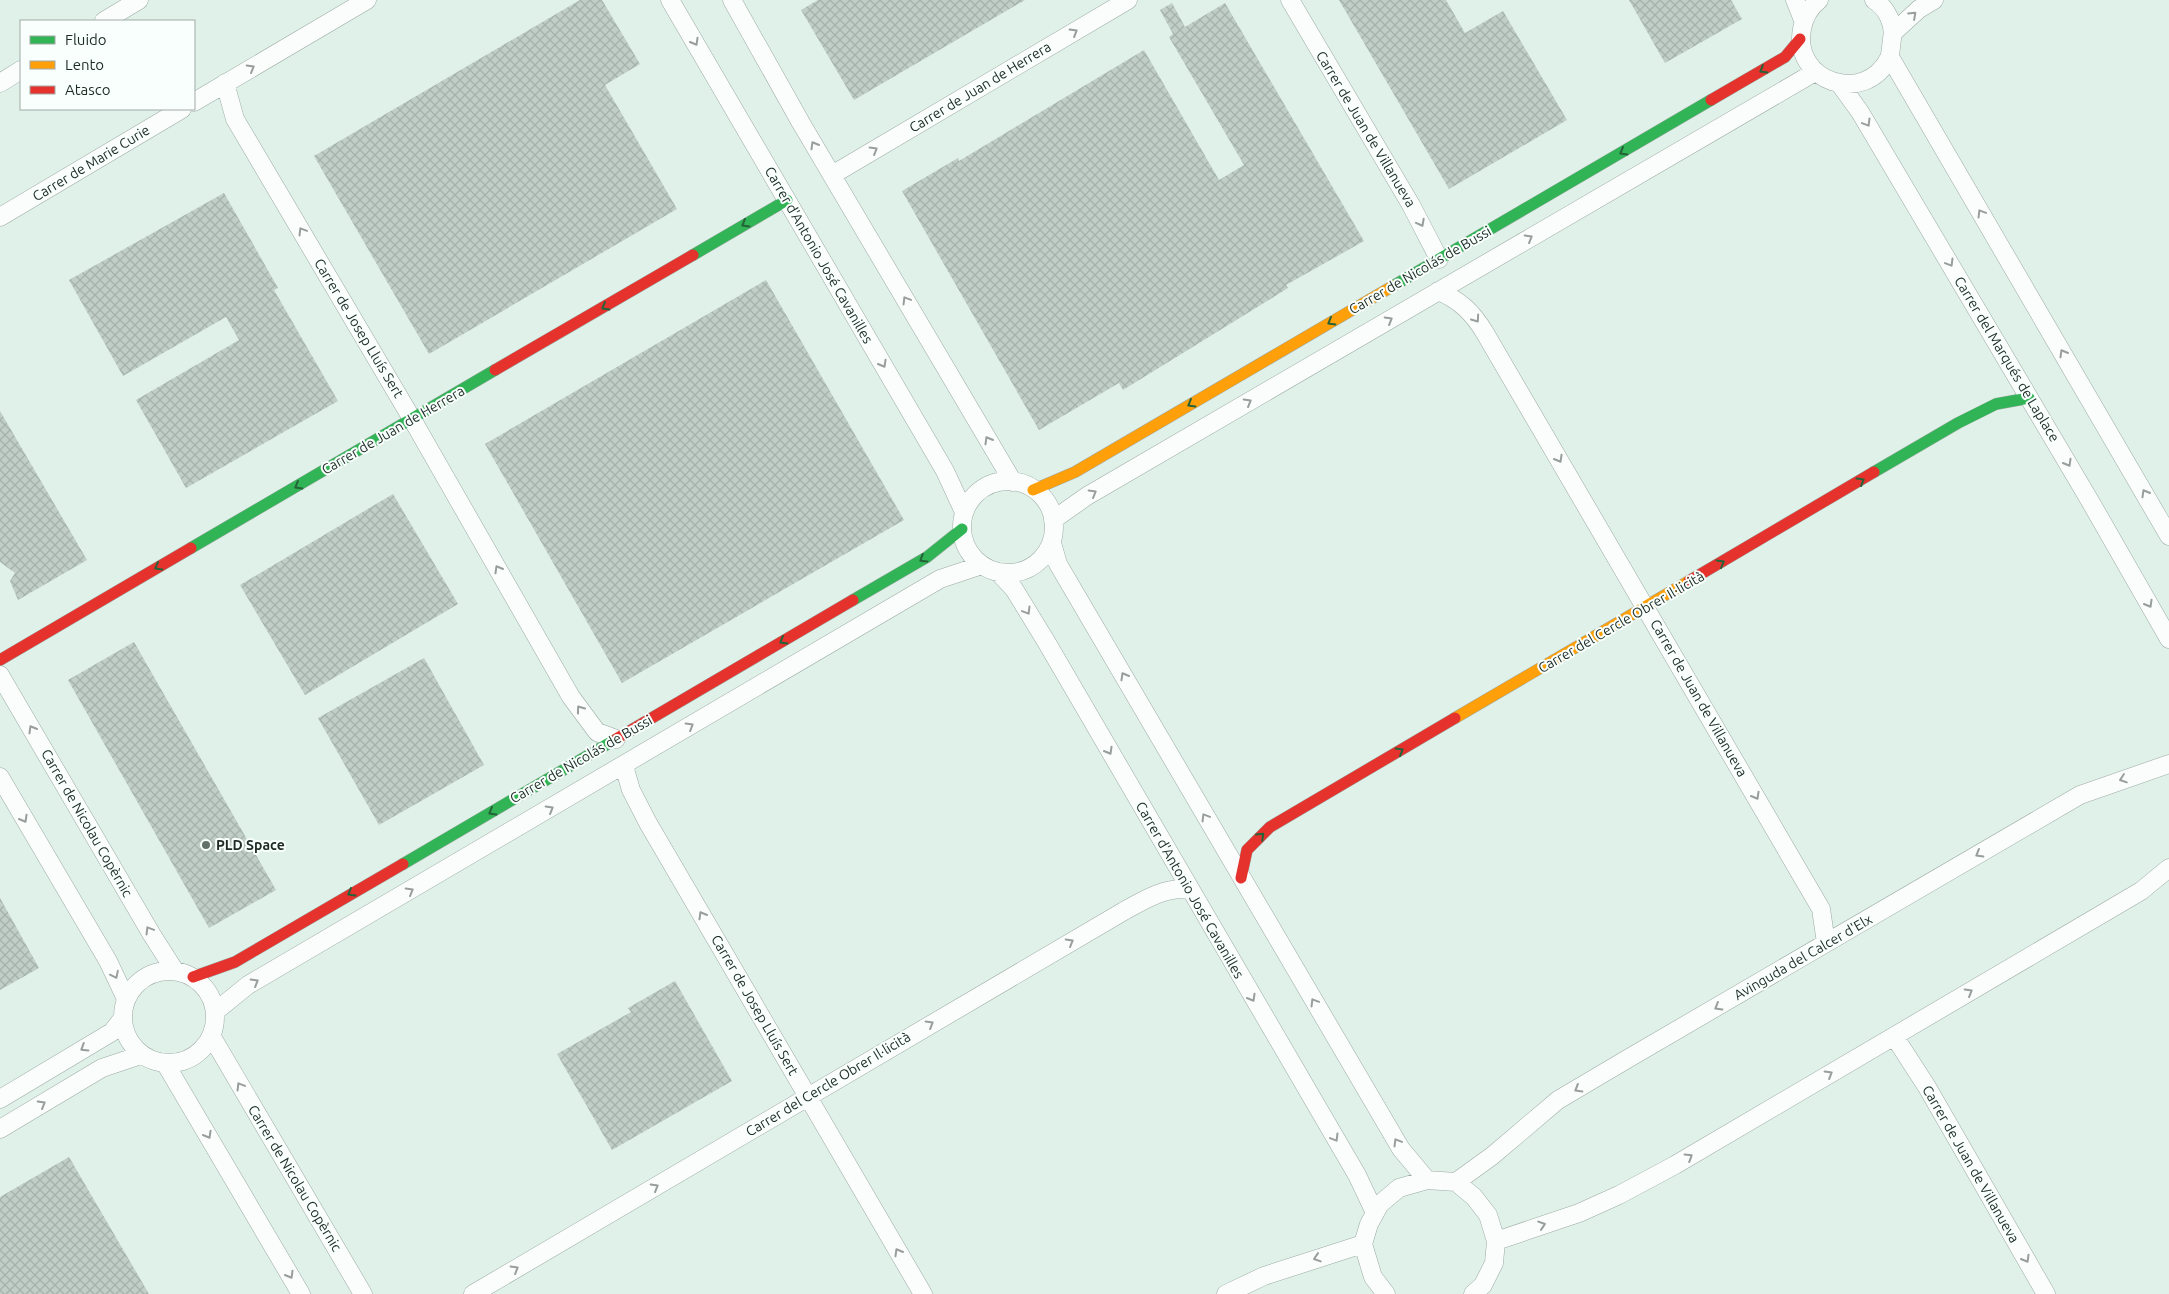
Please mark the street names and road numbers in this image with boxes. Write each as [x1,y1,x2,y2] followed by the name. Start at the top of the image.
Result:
[906,38,1054,136] street label: Carrer de Juan de Herrera
[1313,48,1419,210] street label: Carrer de Juan de Villanueva
[30,122,152,204] street label: Carrer de Marie Curie
[762,164,876,346] street label: Carrer d'Antonio José Cavanilles
[1346,223,1494,317] street label: Carrer de Nicolás de Bussi
[311,256,407,401] street label: Carrer de Josep Lluís Sert
[1951,273,2063,445] street label: Carrer del Marqués de Laplace
[319,382,467,478] street label: Carrer de Juan de Herrera
[1535,568,1707,676] street label: Carrer del Cercle Obrer Il·licità
[1647,616,1751,780] street label: Carrer de Juan de Villanueva
[507,712,655,806] street label: Carrer de Nicolás de Bussi
[38,746,136,900] street label: Carrer de Nicolau Copèrnic
[1133,799,1247,981] street label: Carrer d'Antonio José Cavanilles
[1731,911,1875,1003] street label: Avinguda del Calcer d'Elx
[708,932,802,1078] street label: Carrer de Josep Lluís Sert
[743,1028,913,1140] street label: Carrer del Cercle Obrer Il·licità
[1919,1082,2023,1246] street label: Carrer de Juan de Villanueva
[245,1102,345,1254] street label: Carrer de Nicolau Copèrnic

